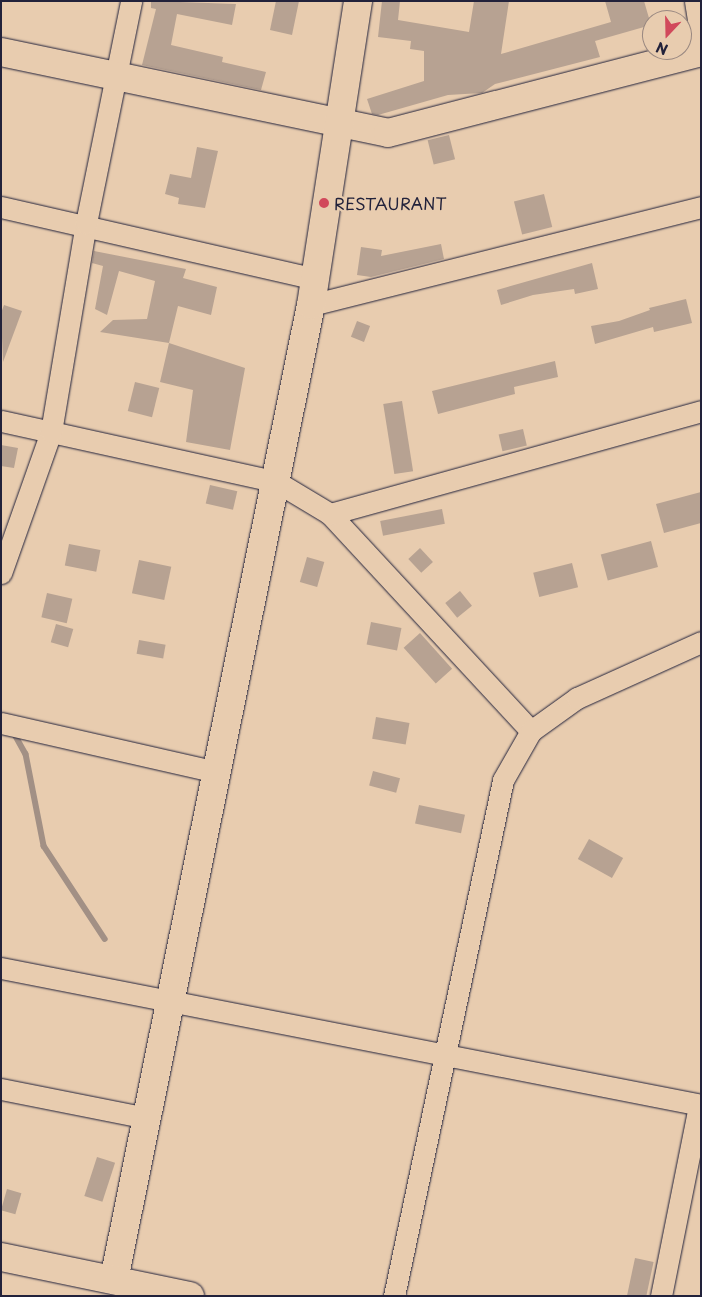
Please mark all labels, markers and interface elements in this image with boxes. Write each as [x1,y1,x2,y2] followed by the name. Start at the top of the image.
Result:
[642,10,692,60] north arrow
[653,37,671,60] text: N
[334,193,447,213] place label: RESTAURANT
[318,197,330,209] marker: RESTAURANT

